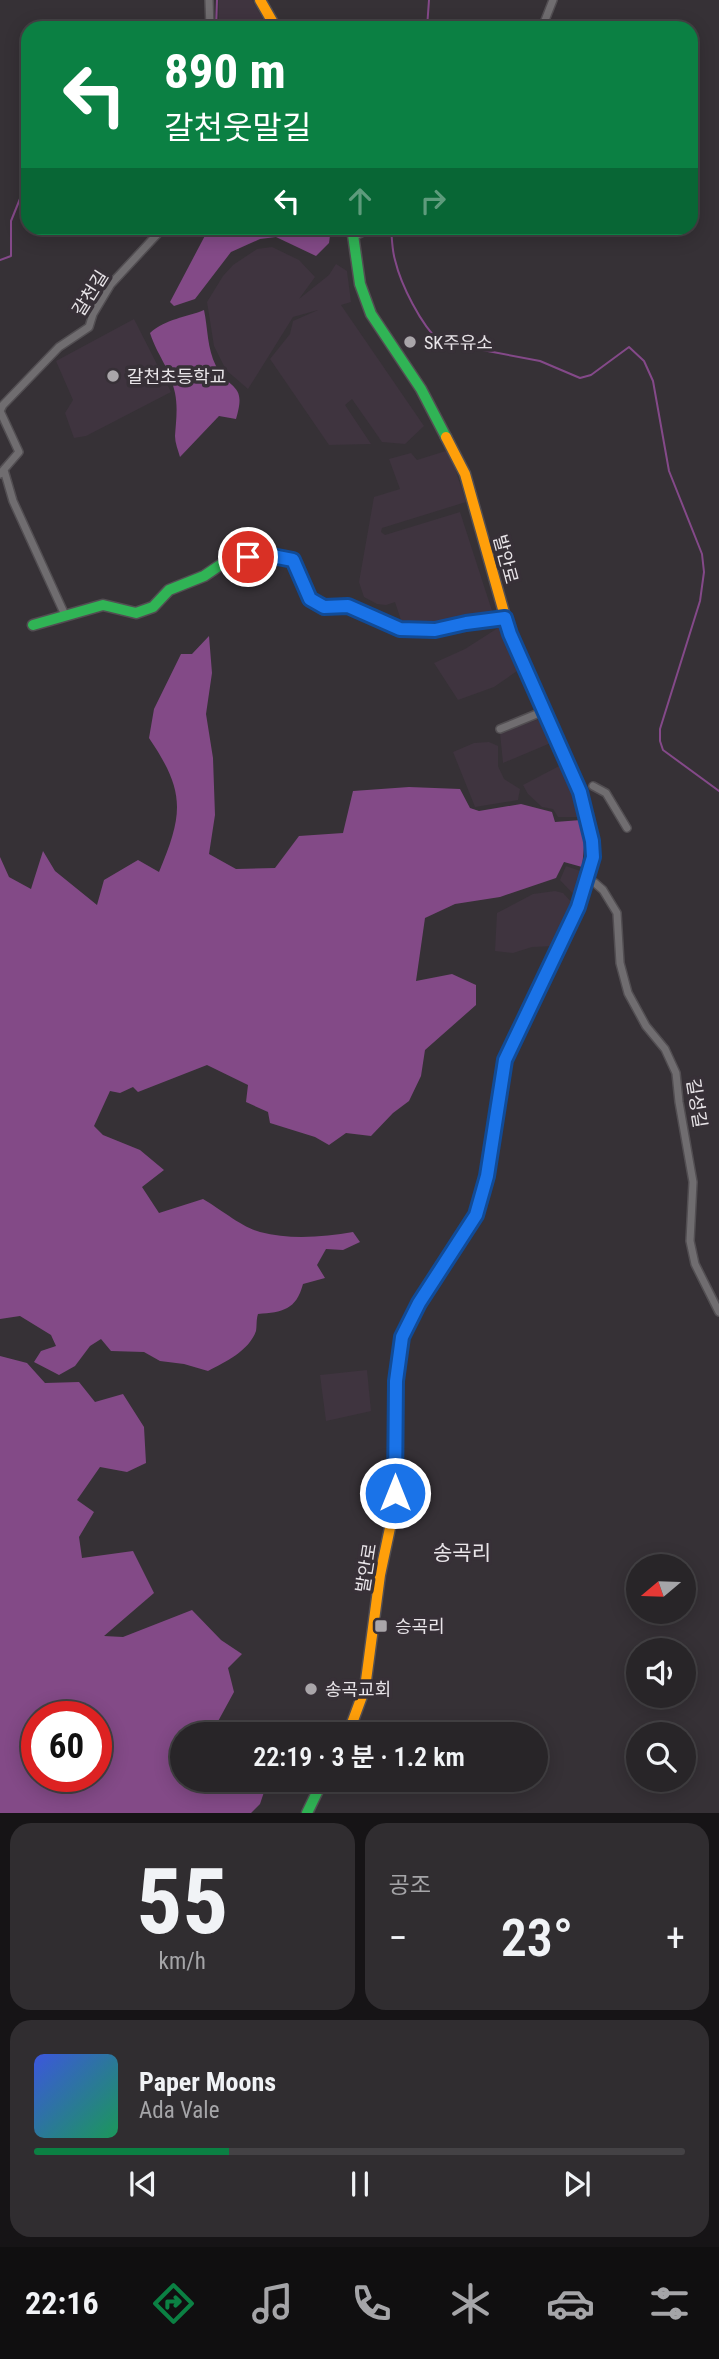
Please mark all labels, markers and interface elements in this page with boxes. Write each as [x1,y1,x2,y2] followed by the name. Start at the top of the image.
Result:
[164,43,286,100] text: 890 m
[49,49,140,140] icon: left
[164,109,311,147] text: 갈천웃말길
[268,182,306,220] icon: left
[341,182,379,220] icon: ahead
[414,182,452,220] icon: right
[68,266,112,320] street label: 갈천길
[424,332,493,353] place label: SK주유소
[402,334,418,350] marker: SK주유소
[127,366,226,387] place label: 갈천초등학교
[105,368,121,384] marker: 갈천초등학교
[218,527,278,587] pin
[489,532,523,586] street label: 발안로
[229,538,267,576] icon: arrive
[683,1077,711,1129] street label: 길성길
[358,1456,432,1530] position arrow
[433,1541,491,1565] district label: 송곡리
[352,1542,380,1594] street label: 발안로
[626,1554,696,1624] north arrow
[626,1554,696,1792] map controls
[395,1616,445,1637] place label: 승곡리
[373,1618,389,1634] marker: 승곡리
[626,1638,696,1708] button: sound
[325,1679,391,1700] place label: 송곡교회
[303,1681,319,1697] marker: 송곡교회
[21,1701,112,1792] speed limit sign: 60
[626,1722,696,1792] button: search
[253,1742,465,1772] text: 22:19 · 3 분 · 1.2 km
[136,1849,228,1955] text: 55
[389,1872,431,1899] text: 공조
[501,1908,573,1969] text: 23°
[389,1916,408,1960] text: −
[666,1916,685,1960] text: +
[159,1948,206,1975] text: km/h
[139,2067,276,2097] text: Paper Moons
[139,2097,219,2124] text: Ada Vale
[124,2165,162,2203] icon: previous
[341,2165,379,2203] icon: pause
[558,2165,596,2203] icon: next
[149,2279,198,2328] icon: directions
[248,2279,297,2328] icon: music
[347,2279,396,2328] icon: phone
[446,2279,495,2328] icon: climate
[546,2279,595,2328] icon: car
[645,2279,694,2328] icon: filters
[25,2284,99,2322] text: 22:16

